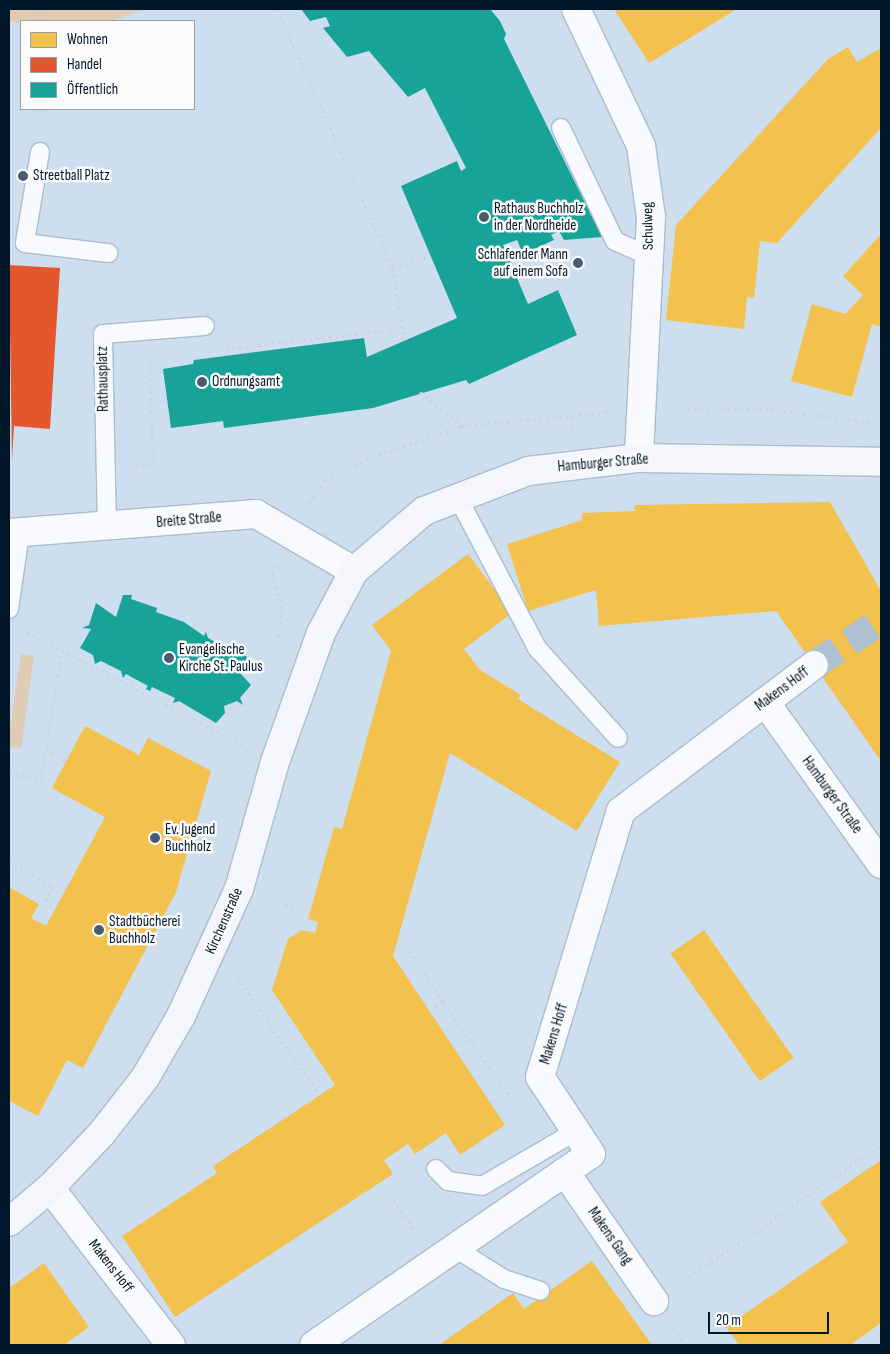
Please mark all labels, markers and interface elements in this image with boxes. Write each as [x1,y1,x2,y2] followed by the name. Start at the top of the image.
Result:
[20,20,195,110] legend
[67,30,108,49] text: Wohnen
[67,55,102,74] text: Handel
[67,80,118,99] text: Öffentlich
[33,167,110,185] place label: Streetball Platz
[17,170,29,182] marker: Streetball Platz
[494,199,584,234] place label: Rathaus Buchholz in der Nordheide
[639,202,657,250] street label: Schulweg
[478,211,490,223] marker: Rathaus Buchholz in der Nordheide
[478,245,568,280] place label: Schlafender Mann auf einem Sofa
[572,257,584,269] marker: Schlafender Mann auf einem Sofa
[93,346,113,412] street label: Rathausplatz
[212,373,280,391] place label: Ordnungsamt
[196,376,208,388] marker: Ordnungsamt
[557,450,649,476] street label: Hamburger Straße
[156,508,222,532] street label: Breite Straße
[179,640,263,675] place label: Evangelische Kirche St. Paulus
[163,652,175,664] marker: Evangelische Kirche St. Paulus
[752,663,812,715] street label: Makens Hoff
[798,753,866,837] street label: Hamburger Straße
[165,820,215,855] place label: Ev. Jugend Buchholz
[149,832,161,844] marker: Ev. Jugend Buchholz
[201,885,247,957] street label: Kirchenstraße
[109,912,180,947] place label: Stadtbücherei Buchholz
[93,924,105,936] marker: Stadtbücherei Buchholz
[536,1001,572,1067] street label: Makens Hoff
[584,1204,636,1268] street label: Makens Gang
[85,1236,137,1296] street label: Makens Hoff
[710,1302,831,1334] scale bar
[716,1311,741,1330] text: 20 m

